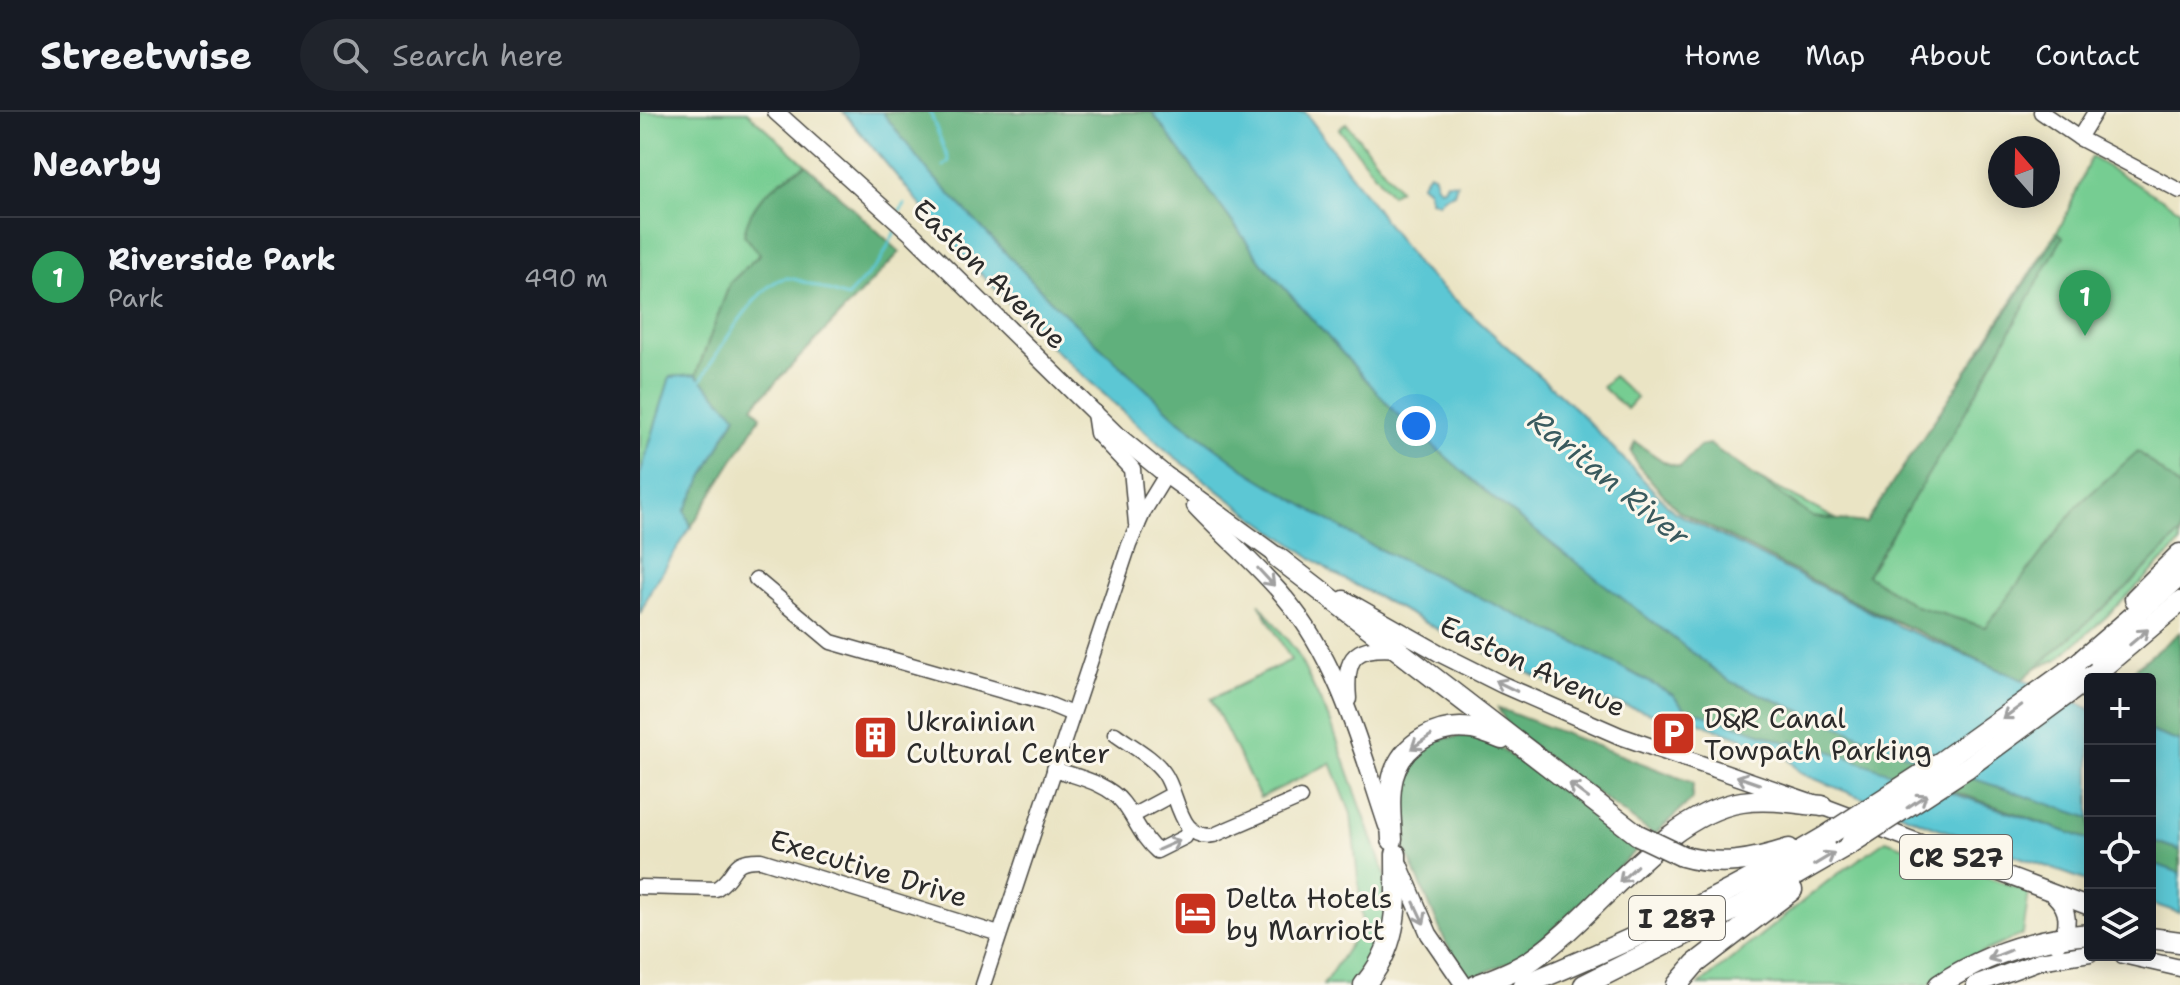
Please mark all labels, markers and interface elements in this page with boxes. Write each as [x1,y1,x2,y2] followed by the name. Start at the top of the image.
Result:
[300,19,860,91] search box
[40,30,252,81] text: Streetwise
[328,33,372,77] icon: search
[392,35,564,76] text: Search here
[1684,36,1761,74] text: Home
[1805,36,1865,74] text: Map
[1909,36,1991,74] text: About
[2035,36,2140,74] text: Contact
[1988,136,2060,208] north arrow
[32,141,162,187] text: Nearby
[904,190,1076,358] street label: Easton Avenue
[108,239,336,280] text: Riverside Park
[52,260,64,295] text: 1
[524,260,608,295] text: 490 m
[2059,270,2111,336] pin: 1
[108,280,164,315] text: Park
[1520,400,1699,556] water label: Raritan River
[1396,406,1436,446] your location
[1256,566,1275,586] one-way arrow
[1434,606,1632,726] street label: Easton Avenue
[2128,628,2148,646] one-way arrow
[2084,673,2156,961] map controls
[2084,673,2156,745] button: +
[1494,678,1518,693] one-way arrow
[1704,699,1932,769] place label: D&R Canal Towpath Parking
[906,702,1110,772] place label: Ukrainian Cultural Center
[2002,704,2024,720] one-way arrow
[1649,710,1697,758] parking icon: D&R Canal Towpath Parking
[851,713,899,761] building icon: Ukrainian Cultural Center
[1410,734,1432,750] one-way arrow
[2084,745,2156,817] button: −
[1736,772,1761,787] one-way arrow
[1569,782,1591,799] one-way arrow
[1905,793,1927,809] one-way arrow
[2084,817,2156,889] button: locate
[766,820,972,916] street label: Executive Drive
[1900,835,2012,879] road number: CR 527
[1156,836,1180,851] one-way arrow
[1813,851,1835,867] one-way arrow
[1618,865,1638,883] one-way arrow
[1226,879,1393,949] place label: Delta Hotels by Marriott
[2084,889,2156,961] button: layers
[1171,890,1219,938] hotel icon: Delta Hotels by Marriott
[1629,896,1725,940] road number: I 287
[1412,900,1427,924] one-way arrow
[1987,948,2012,963] one-way arrow

